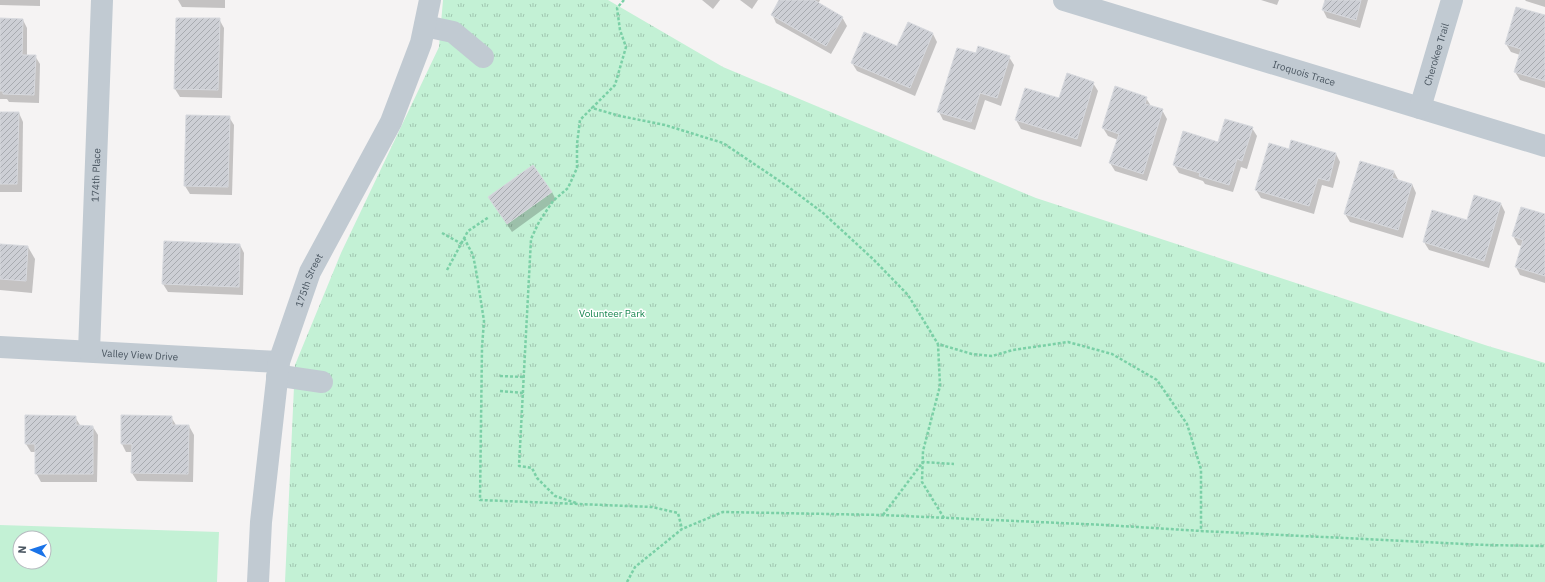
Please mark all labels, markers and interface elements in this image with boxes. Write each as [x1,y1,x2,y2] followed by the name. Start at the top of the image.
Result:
[1421,21,1452,87] street label: Cherokee Trail
[1271,58,1337,89] street label: Iroquois Trace
[89,147,104,202] street label: 174th Place
[292,251,326,309] street label: 175th Street
[579,307,646,320] park label: Volunteer Park
[101,346,179,364] street label: Valley View Drive
[12,530,52,570] north arrow
[15,545,29,554] text: N

